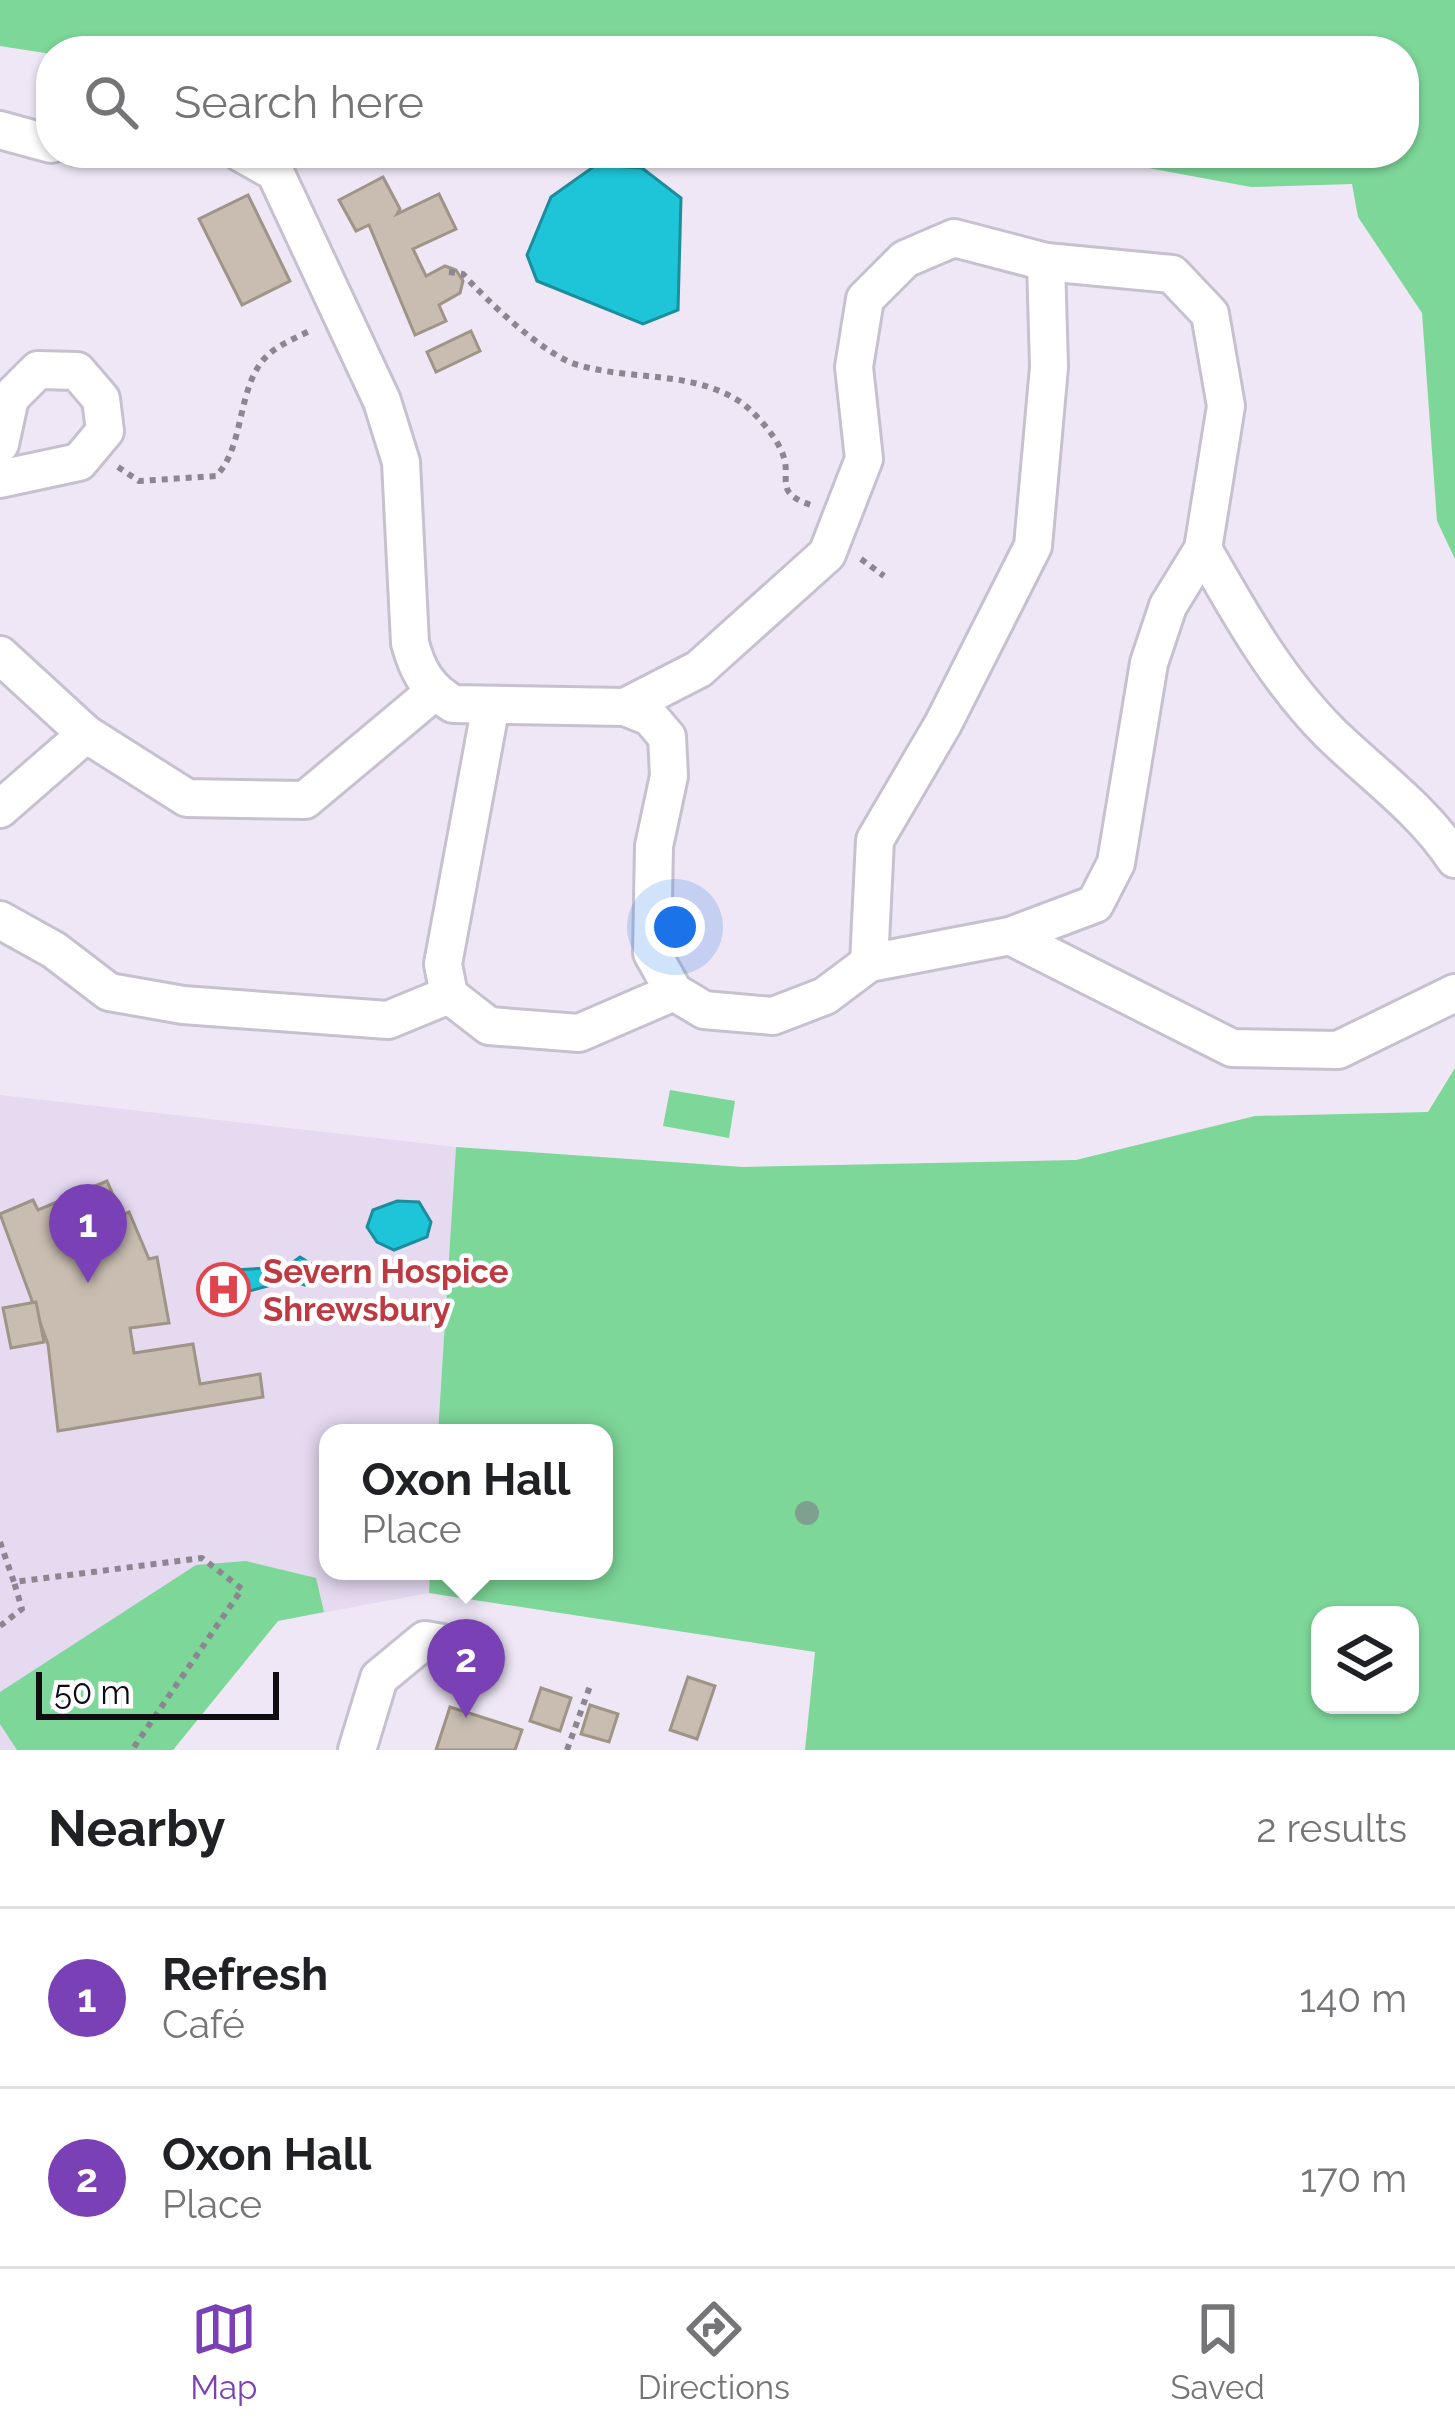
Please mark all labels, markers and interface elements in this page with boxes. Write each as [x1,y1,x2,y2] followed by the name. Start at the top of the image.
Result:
[36,36,1419,168] search box
[78,69,144,135] icon: search
[174,76,424,129] text: Search here
[645,897,705,957] your location
[49,1184,127,1283] pin: 1
[263,1252,509,1329] place label: Severn Hospice Shrewsbury
[196,1262,252,1318] hospital icon: Severn Hospice Shrewsbury
[319,1424,613,1580] popup
[361,1453,571,1506] text: Oxon Hall
[361,1506,462,1552] text: Place
[1311,1606,1419,1714] map controls
[1311,1606,1419,1714] button: layers
[427,1619,505,1718] pin: 2
[36,1666,279,1719] scale bar
[54,1673,131,1712] text: 50 m
[48,1798,225,1858] text: Nearby
[1256,1805,1407,1851] text: 2 results
[162,1948,328,2001] text: Refresh
[77,1975,97,2021] text: 1
[1299,1975,1407,2021] text: 140 m
[162,2001,245,2047] text: Café
[162,2128,371,2181] text: Oxon Hall
[76,2155,98,2201] text: 2
[1300,2155,1407,2201] text: 170 m
[162,2181,262,2227] text: Place
[190,2296,257,2407] tab: Map
[638,2296,790,2407] tab: Directions
[1170,2296,1265,2407] tab: Saved

